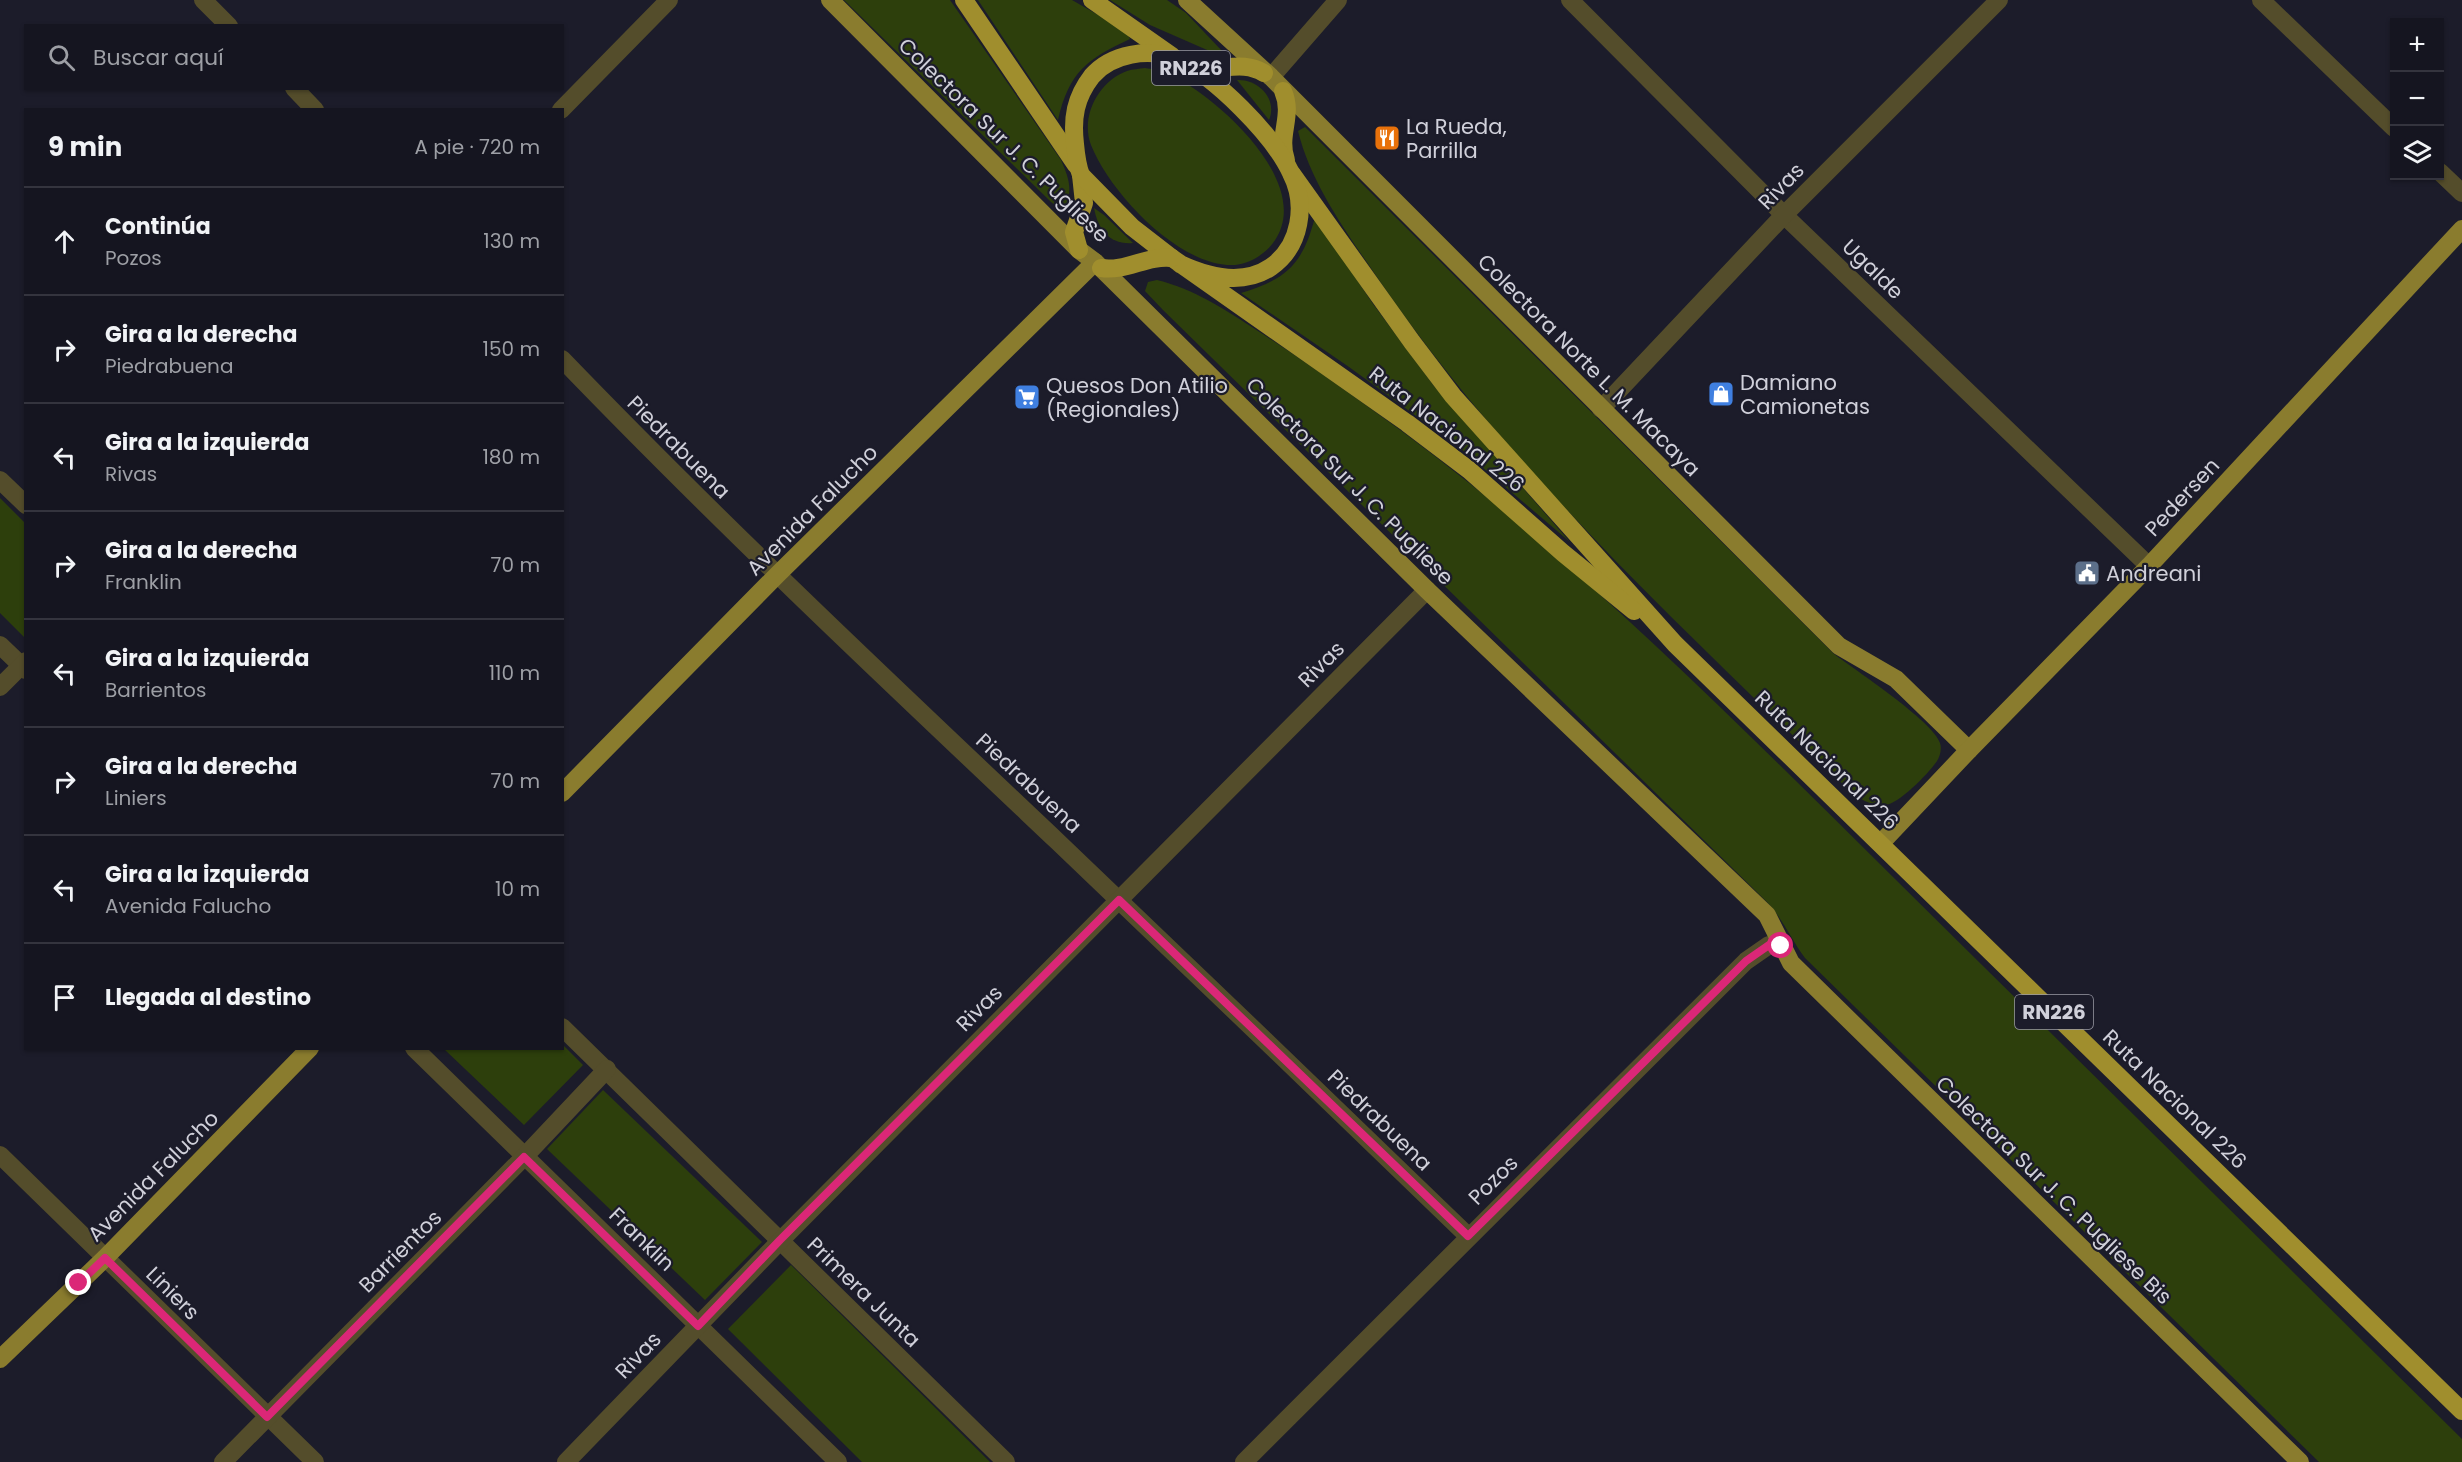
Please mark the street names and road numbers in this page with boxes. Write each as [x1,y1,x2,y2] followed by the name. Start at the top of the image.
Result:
[892,31,1116,249] street label: Colectora Sur J. C. Pugliese
[1152,51,1230,85] road number: RN226
[1752,156,1810,216] street label: Rivas
[1836,233,1910,305] street label: Ugalde
[1471,247,1707,483] street label: Colectora Norte L. M. Macaya
[1363,359,1531,499] street label: Ruta Nacional 226
[1240,371,1460,591] street label: Colectora Sur J. C. Pugliese
[621,389,737,505] street label: Piedrabuena
[740,438,884,582] street label: Avenida Falucho
[2138,451,2226,543] street label: Pedersen
[1291,634,1351,694] street label: Rivas
[1749,684,1905,836] street label: Ruta Nacional 226
[970,726,1088,840] street label: Piedrabuena
[949,978,1009,1038] street label: Rivas
[2015,995,2093,1029] road number: RN226
[2097,1023,2253,1175] street label: Ruta Nacional 226
[1321,1063,1439,1177] street label: Piedrabuena
[1930,1069,2178,1311] street label: Colectora Sur J. C. Pugliese Bis
[81,1104,225,1248] street label: Avenida Falucho
[1462,1149,1524,1211] street label: Pozos
[603,1201,681,1277] street label: Franklin
[352,1203,448,1299] street label: Barrientos
[801,1230,927,1354] street label: Primera Junta
[140,1260,206,1326] street label: Liniers
[609,1325,667,1385] street label: Rivas

